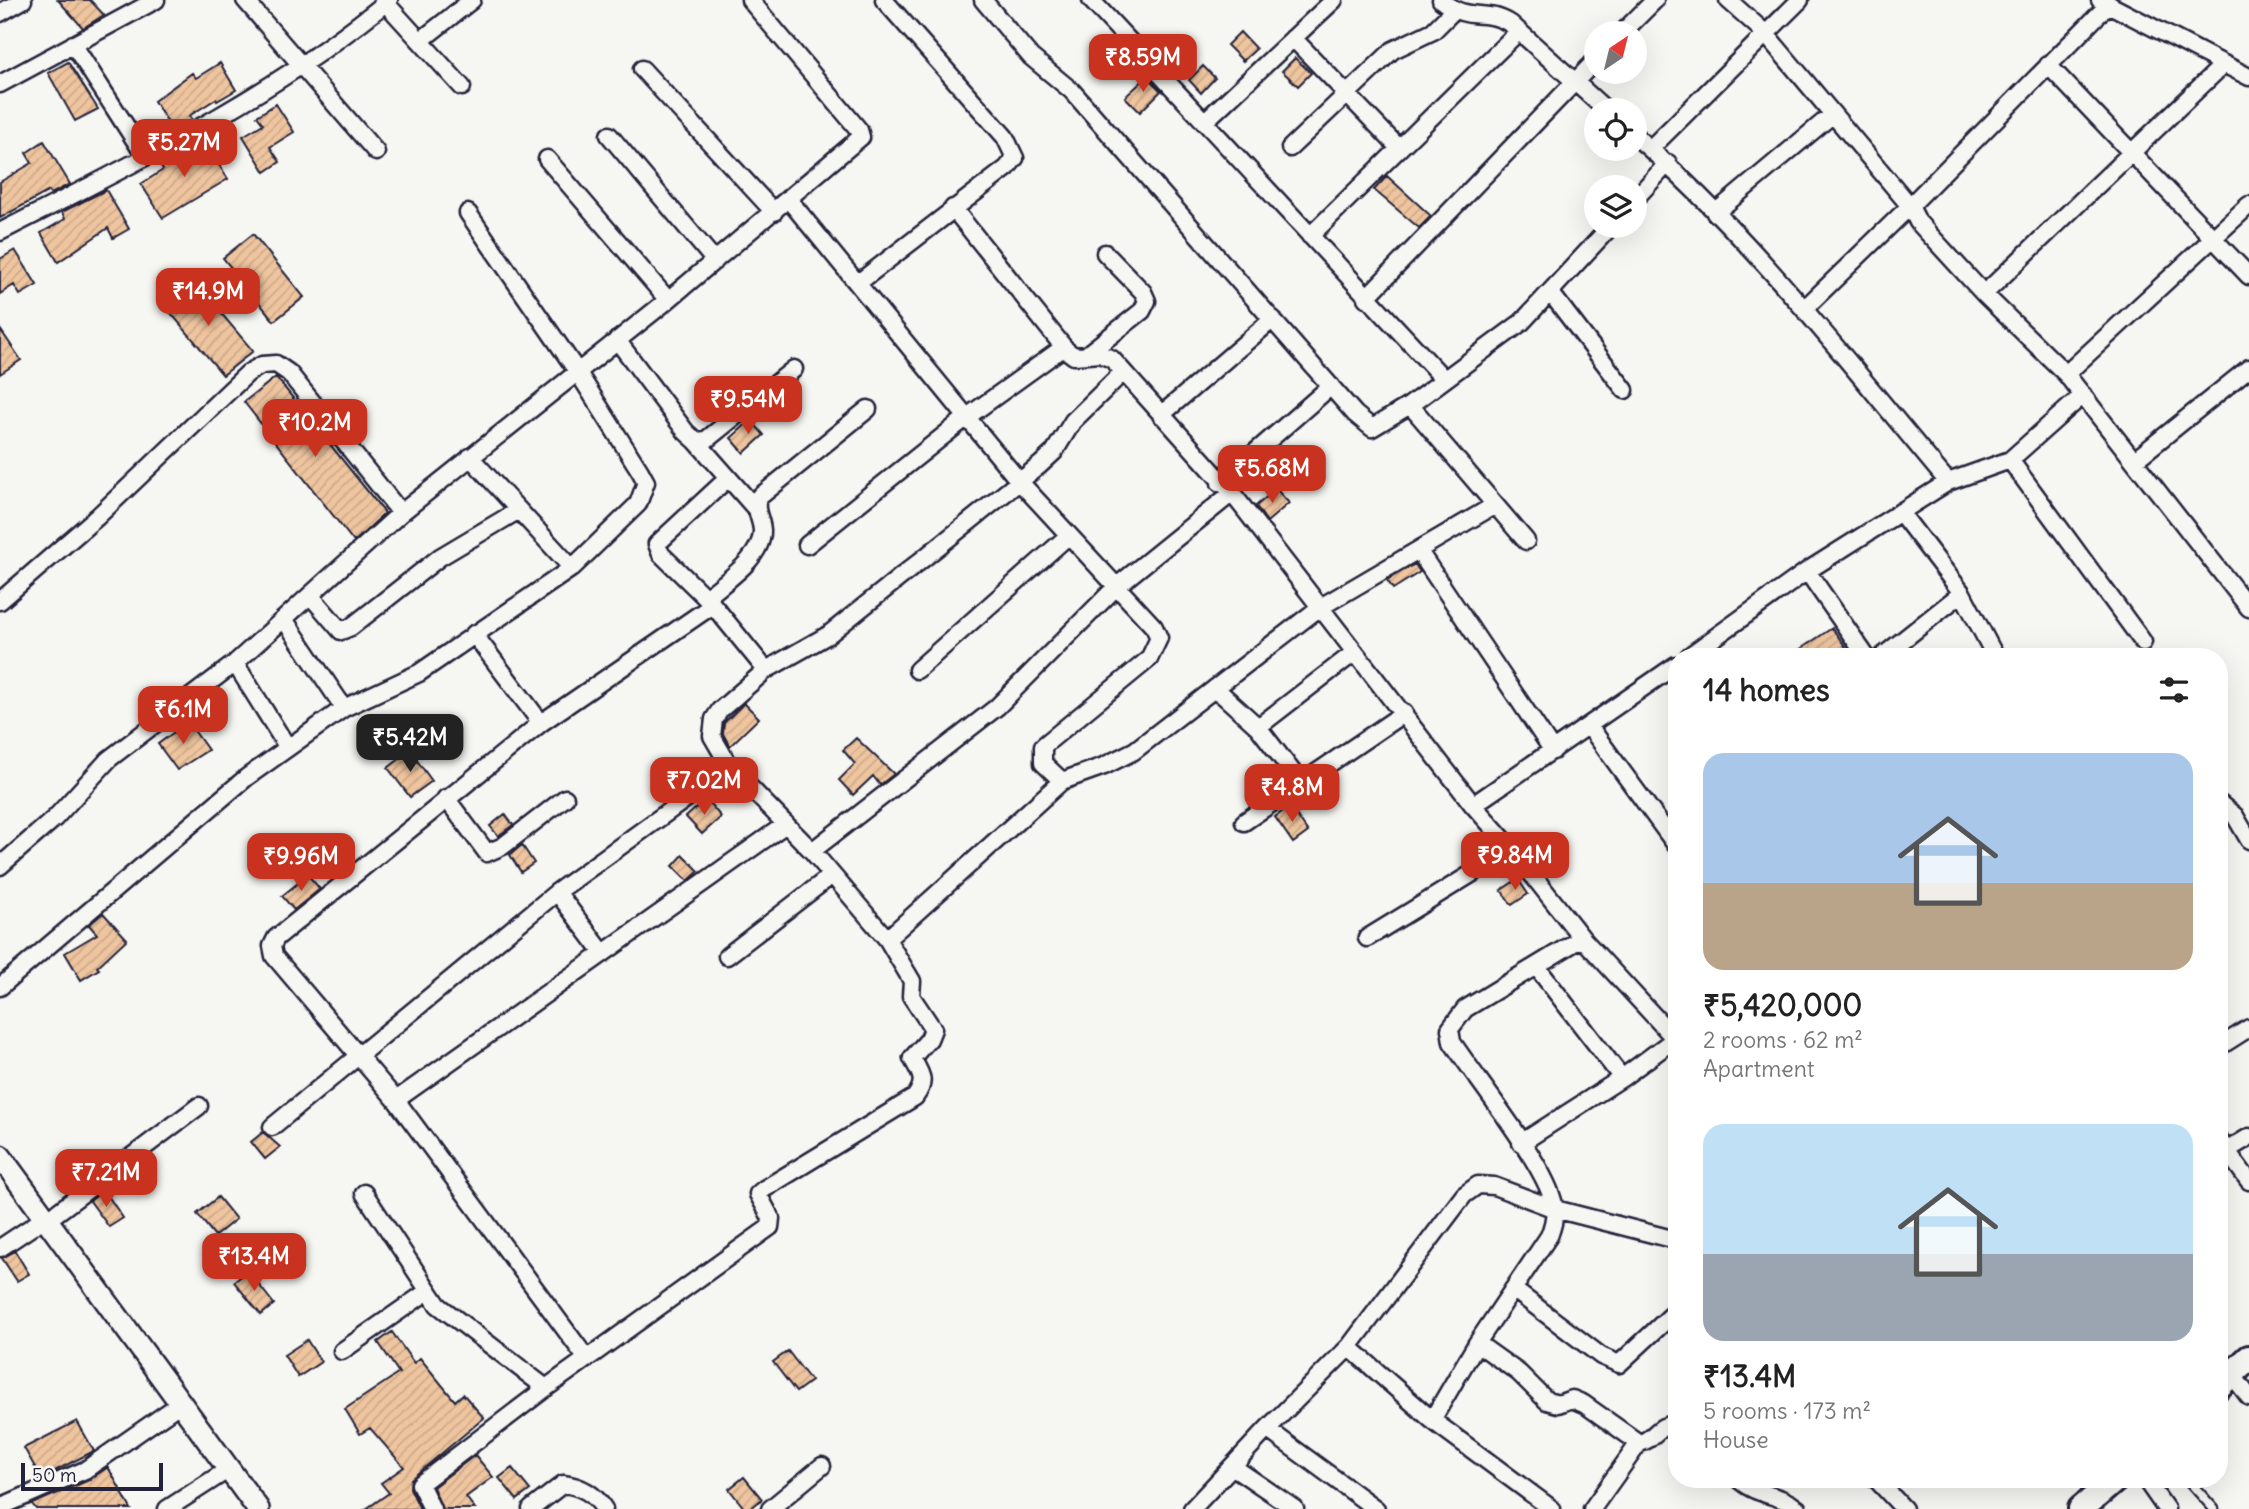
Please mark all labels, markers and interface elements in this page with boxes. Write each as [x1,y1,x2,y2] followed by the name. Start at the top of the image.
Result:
[1584,21,1647,84] north arrow
[1584,21,1647,238] map controls
[1086,34,1200,94] pin: ₹8.59M
[1105,42,1181,71] text: ₹8.59M
[1584,98,1647,161] button: locate
[127,120,241,179] pin: ₹5.27M
[147,127,221,156] text: ₹5.27M
[1584,175,1647,238] button: layers
[151,268,265,328] pin: ₹14.9M
[172,276,244,305] text: ₹14.9M
[691,376,805,436] pin: ₹9.54M
[710,384,786,413] text: ₹9.54M
[258,400,372,459] pin: ₹10.2M
[278,407,352,436] text: ₹10.2M
[1215,446,1329,505] pin: ₹5.68M
[1234,453,1310,482] text: ₹5.68M
[1703,671,1830,709] text: 14 homes
[2155,671,2193,709] icon: filters
[134,686,232,746] pin: ₹6.1M
[154,694,212,723] text: ₹6.1M
[353,714,467,774] pin: ₹5.42M
[372,722,448,751] text: ₹5.42M
[647,758,761,817] pin: ₹7.02M
[1243,764,1341,824] pin: ₹4.8M
[666,765,742,794] text: ₹7.02M
[1260,772,1324,801] text: ₹4.8M
[1885,798,2011,924] icon: home
[1458,832,1572,892] pin: ₹9.84M
[244,834,358,893] pin: ₹9.96M
[1477,840,1553,869] text: ₹9.84M
[263,841,339,870] text: ₹9.96M
[1703,986,1862,1024] text: ₹5,420,000
[1703,1025,1863,1054] text: 2 rooms · 62 m²
[1703,1054,1815,1083] text: Apartment
[49,1150,163,1209] pin: ₹7.21M
[71,1157,141,1186] text: ₹7.21M
[1885,1169,2011,1295] icon: home
[197,1234,311,1293] pin: ₹13.4M
[218,1241,290,1270] text: ₹13.4M
[1703,1357,1796,1395] text: ₹13.4M
[1703,1396,1871,1425] text: 5 rooms · 173 m²
[1703,1425,1769,1454] text: House
[21,1460,163,1492] scale bar
[32,1463,77,1487] text: 50 m

